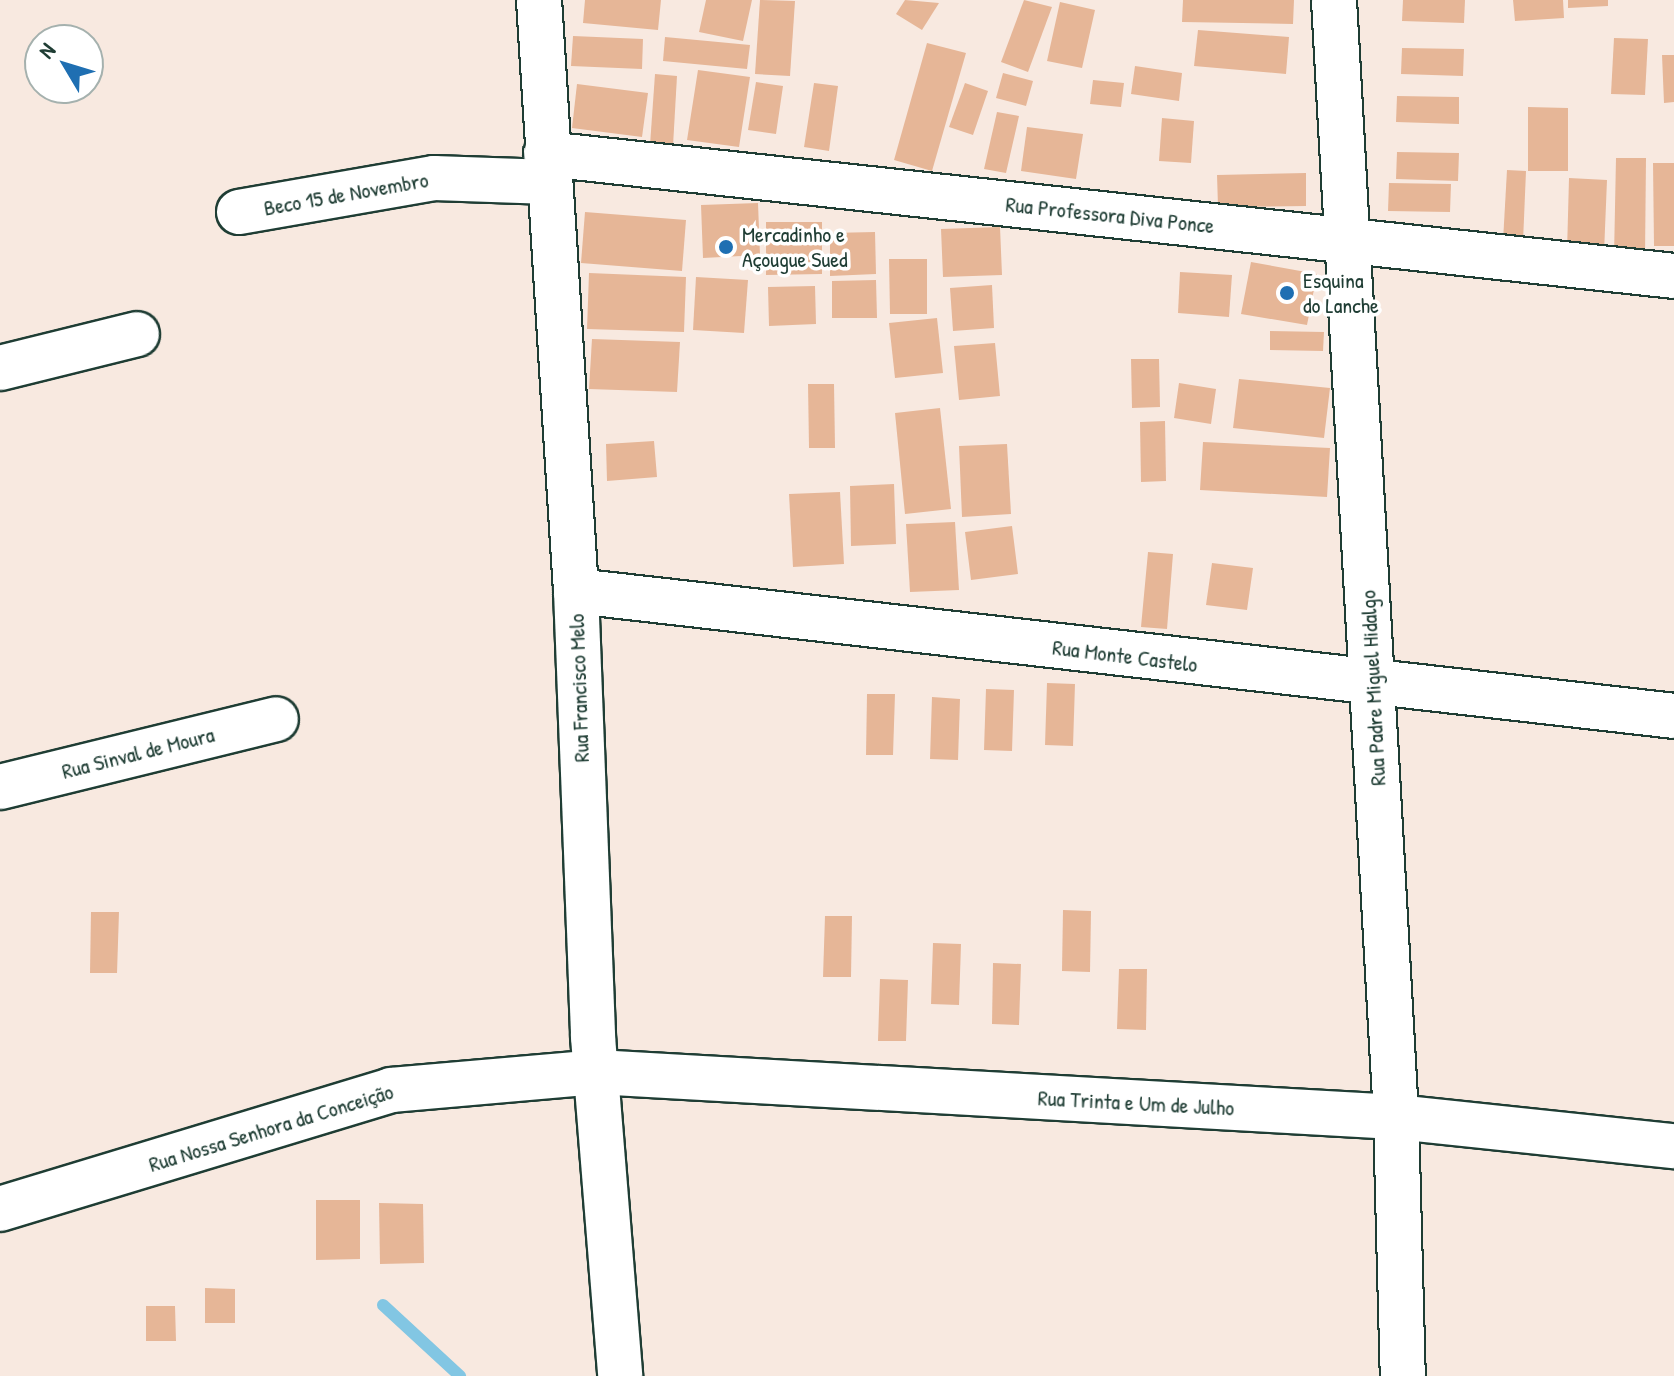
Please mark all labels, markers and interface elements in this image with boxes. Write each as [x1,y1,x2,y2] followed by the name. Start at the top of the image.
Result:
[24,24,104,104] north arrow
[31,37,62,64] text: N
[262,167,430,221] street label: Beco 15 de Novembro
[1004,191,1216,239] street label: Rua Professora Diva Ponce
[742,221,848,272] place label: Mercadinho e Açougue Sued
[717,238,735,256] marker: Mercadinho e Açougue Sued
[1303,267,1379,318] place label: Esquina do Lanche
[1278,284,1296,302] marker: Esquina do Lanche
[1355,590,1391,786] street label: Rua Padre Miguel Hidalgo
[563,613,595,763] street label: Rua Francisco Melo
[1051,634,1199,678] street label: Rua Monte Castelo
[59,721,217,785] street label: Rua Sinval de Moura
[146,1078,396,1178] street label: Rua Nossa Senhora da Conceição
[1037,1085,1235,1121] street label: Rua Trinta e Um de Julho

